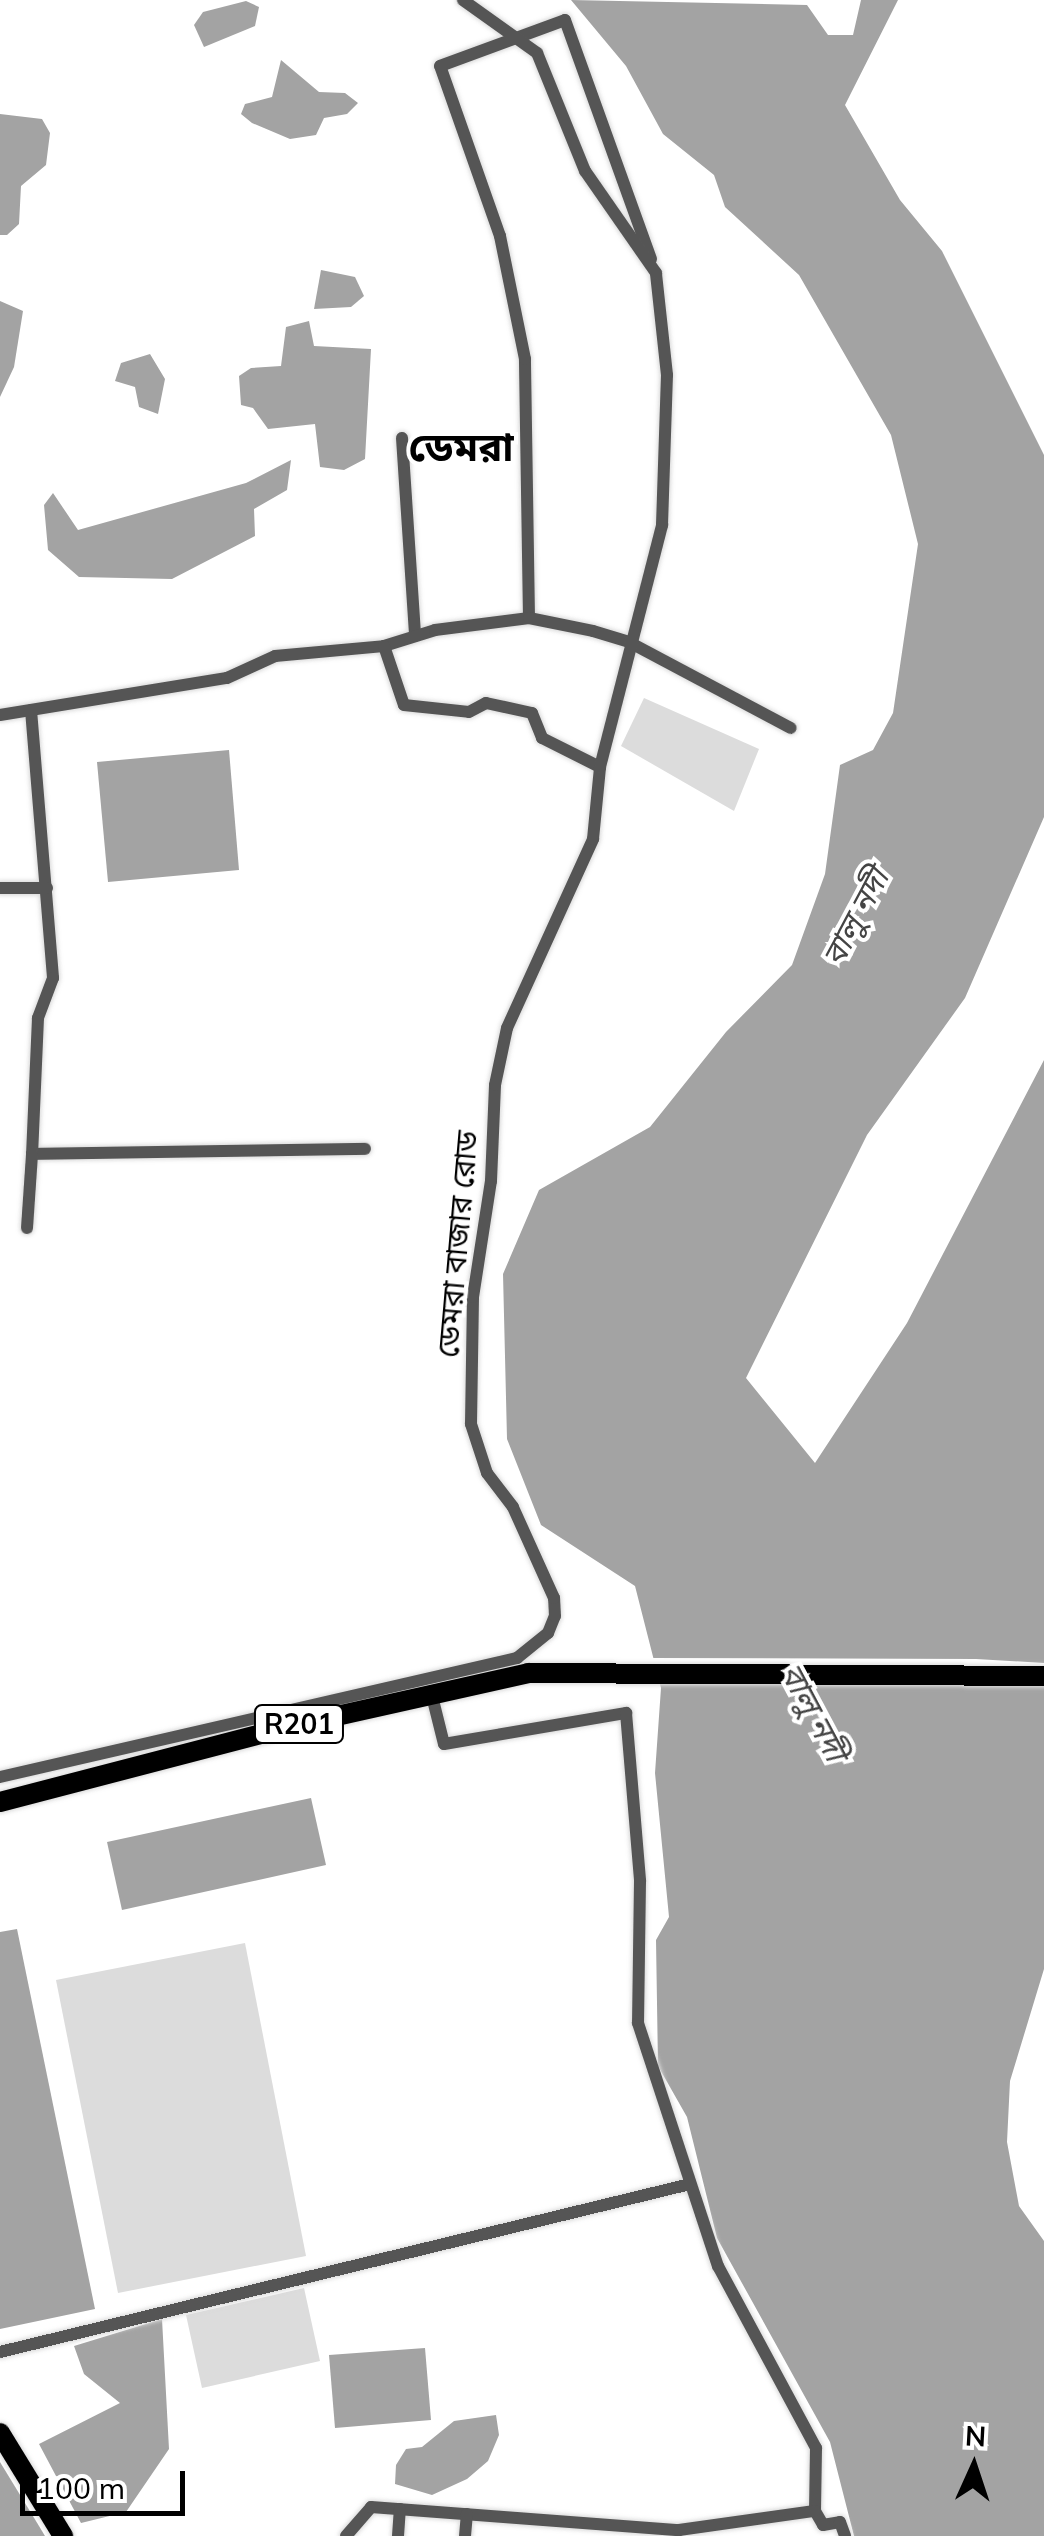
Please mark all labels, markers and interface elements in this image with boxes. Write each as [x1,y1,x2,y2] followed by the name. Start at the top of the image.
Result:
[408,422,514,470] district label: ডেমরা
[813,862,897,972] water label: বালু নদী
[429,1129,485,1359] street label: ডেমরা বাজার রোড
[772,1657,856,1767] water label: বালু নদী
[252,1701,346,1747] road number: R201
[924,2416,1024,2516] north arrow
[964,2418,987,2454] text: N
[25,2451,190,2513] scale bar
[37,2469,125,2507] text: 100 m

